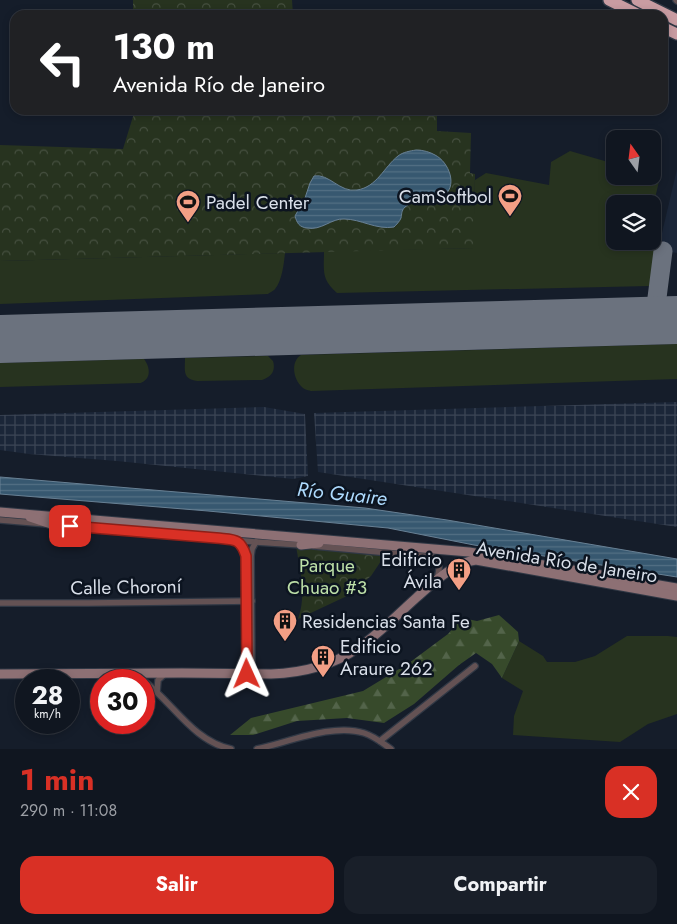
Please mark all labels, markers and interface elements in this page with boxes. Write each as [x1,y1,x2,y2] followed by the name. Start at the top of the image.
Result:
[113,22,215,72] text: 130 m
[30,30,95,95] icon: left
[113,68,325,100] text: Avenida Río de Janeiro
[606,130,661,185] north arrow
[606,130,661,250] map controls
[399,183,492,210] place label: CamSoftbol
[497,183,523,217] sports icon: CamSoftbol
[175,189,201,223] sports icon: Padel Center
[206,189,310,216] place label: Padel Center
[606,195,661,250] button: layers
[296,475,388,513] water label: Río Guaire
[49,505,91,547] pin
[56,512,84,540] icon: arrive
[475,534,659,590] street label: Avenida Río de Janeiro
[381,546,442,595] place label: Edificio Ávila
[287,552,367,601] park label: Parque Chuao #3
[446,557,472,591] building icon: Edificio Ávila
[70,573,183,601] street label: Calle Choroní
[272,608,298,642] building icon: Residencias Santa Fe
[302,608,470,635] place label: Residencias Santa Fe
[340,633,432,682] place label: Edificio Araure 262
[310,644,336,678] building icon: Edificio Araure 262
[220,647,272,699] position arrow
[90,669,155,734] speed limit sign: 30
[31,677,64,713] text: 28
[34,705,61,723] text: km/h
[20,758,94,801] text: 1 min
[605,766,657,818] button: close
[20,799,117,822] text: 290 m · 11:08
[20,856,334,914] button: Salir
[344,856,657,914] button: Compartir

